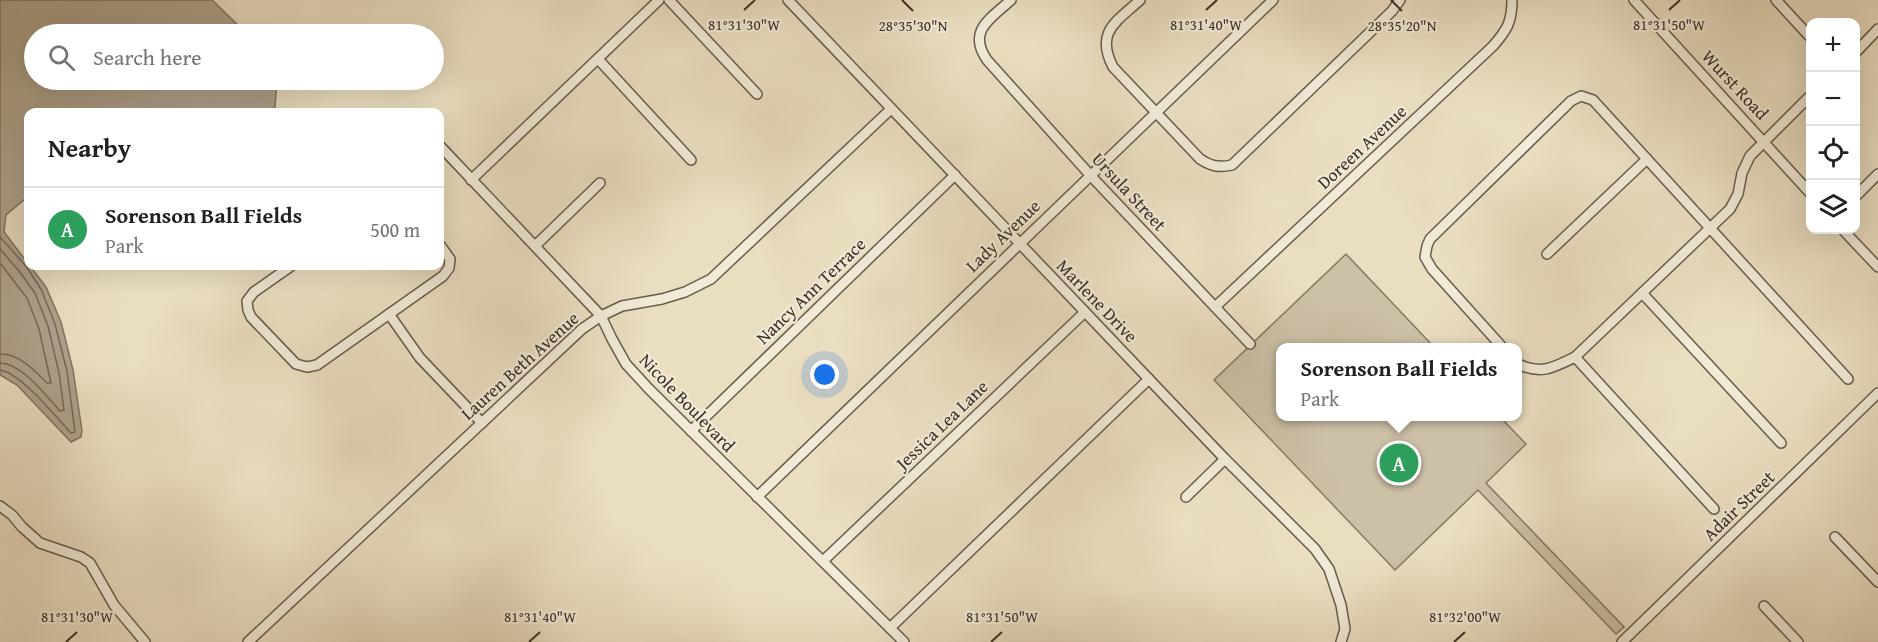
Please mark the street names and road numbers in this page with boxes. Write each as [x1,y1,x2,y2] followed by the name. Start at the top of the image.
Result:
[1696,43,1775,126] street label: Wurst Road
[1311,98,1412,195] street label: Doreen Avenue
[1086,146,1174,238] street label: Ursula Street
[959,193,1046,278] street label: Lady Avenue
[750,231,872,350] street label: Nancy Ann Terrace
[1050,253,1144,349] street label: Marlene Drive
[454,305,585,426] street label: Lauren Beth Avenue
[633,347,742,458] street label: Nicole Boulevard
[888,373,994,477] street label: Jessica Lea Lane
[1697,464,1781,547] street label: Adair Street

